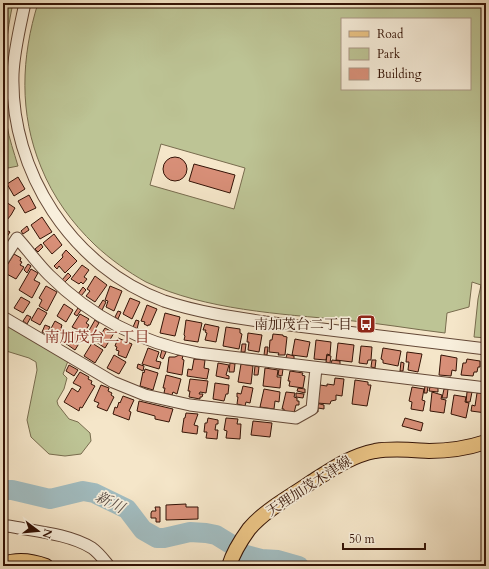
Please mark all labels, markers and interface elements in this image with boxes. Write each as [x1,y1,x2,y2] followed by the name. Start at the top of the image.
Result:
[341,18,471,90] legend
[377,26,404,42] text: Road
[377,46,401,62] text: Park
[377,66,422,82] text: Building
[355,313,377,335] bus stop icon: 南加茂台二丁目
[254,315,352,334] place label: 南加茂台二丁目
[44,327,150,347] district label: 南加茂台二丁目
[263,451,355,521] street label: 天理加茂木津線
[92,486,130,519] water label: 新川
[18,511,58,551] north arrow
[343,525,425,551] scale bar
[38,527,56,541] text: N
[349,531,376,547] text: 50 m

